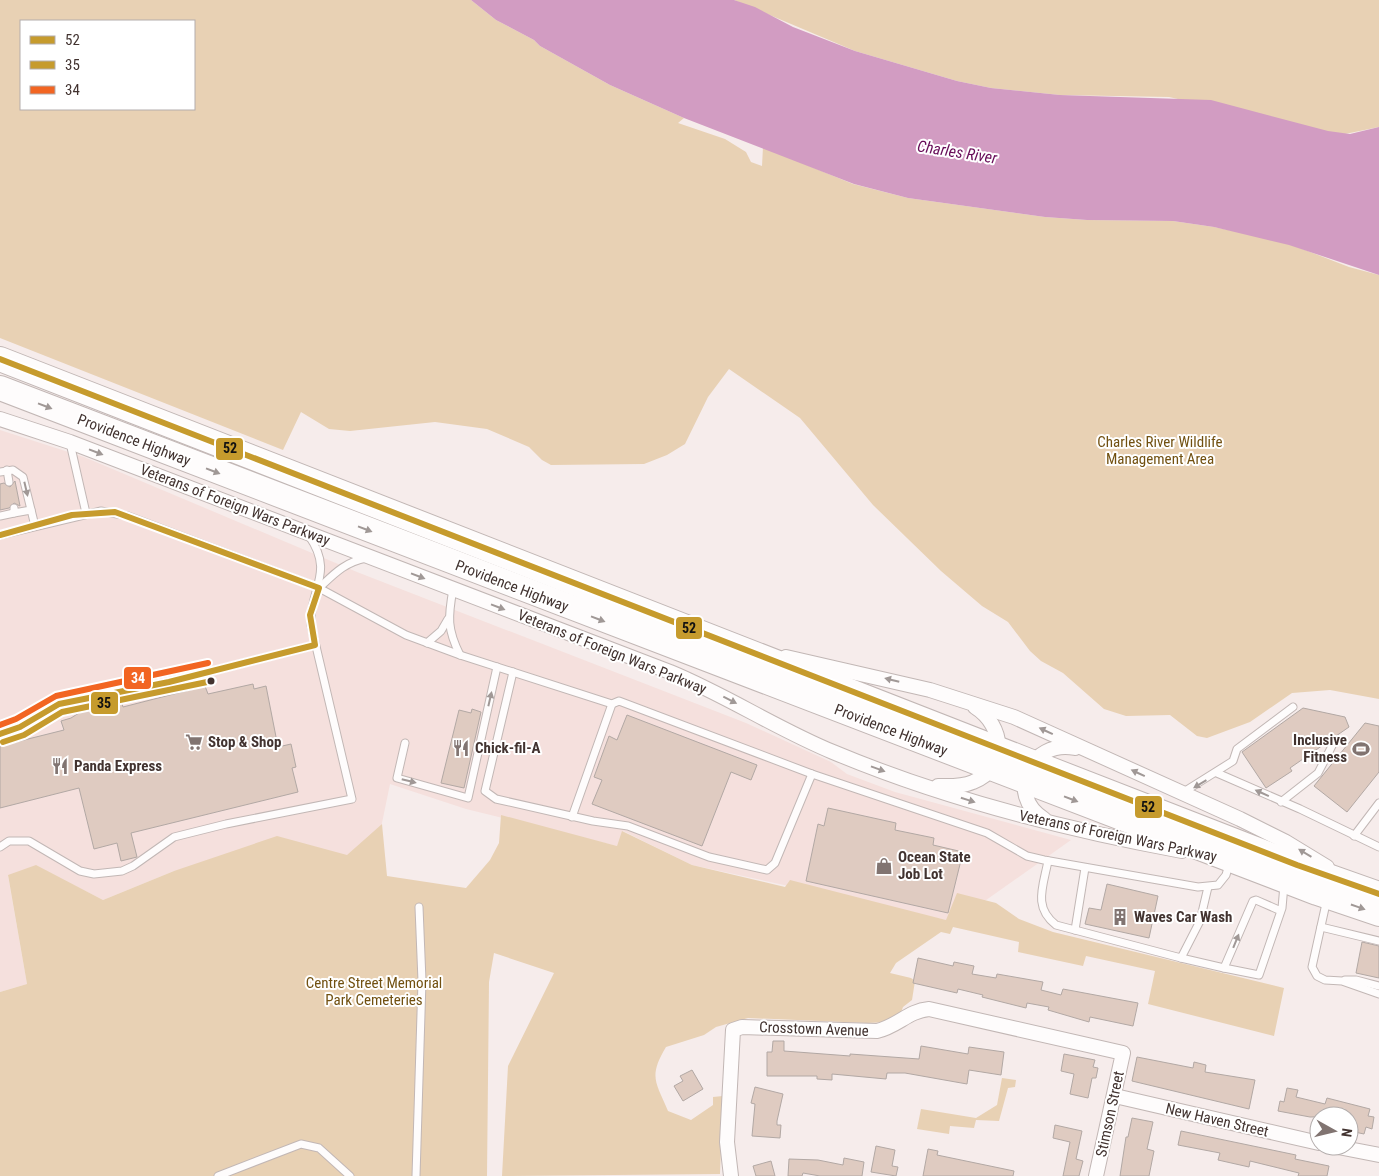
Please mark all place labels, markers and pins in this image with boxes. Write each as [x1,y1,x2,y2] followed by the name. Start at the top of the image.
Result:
[206,676,216,686] unlabelled marker
[1293,731,1347,766] place label: Inclusive Fitness
[184,732,204,752] supermarket icon: Stop & Shop
[208,733,281,751] place label: Stop & Shop
[451,738,471,758] restaurant icon: Chick-fil-A
[475,739,541,757] place label: Chick-fil-A
[1351,739,1371,759] sports icon: Inclusive Fitness
[50,756,70,776] restaurant icon: Panda Express
[74,757,162,775] place label: Panda Express
[898,848,971,883] place label: Ocean State Job Lot
[874,856,894,876] shop icon: Ocean State Job Lot
[1110,907,1130,927] building icon: Waves Car Wash
[1134,908,1232,926] place label: Waves Car Wash

